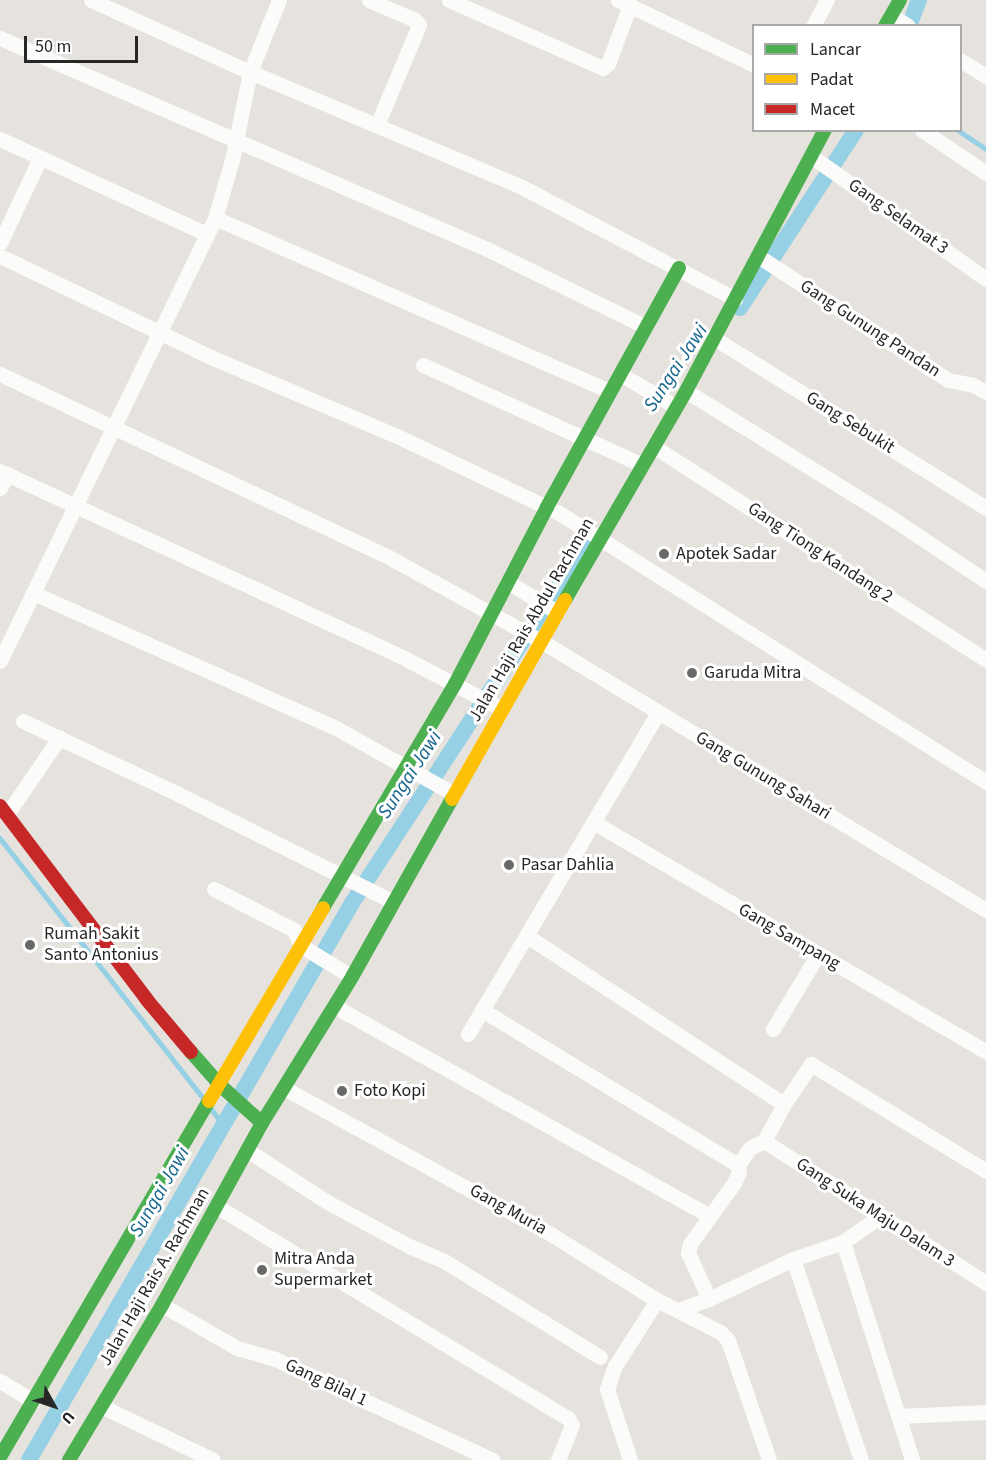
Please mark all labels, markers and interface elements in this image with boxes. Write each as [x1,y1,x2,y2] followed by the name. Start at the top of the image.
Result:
[27,24,141,62] scale bar
[752,24,962,132] legend
[35,34,71,59] text: 50 m
[810,37,861,62] text: Lancar
[810,67,853,92] text: Padat
[810,97,855,122] text: Macet
[844,175,952,259] street label: Gang Selamat 3
[796,276,944,382] street label: Gang Gunung Pandan
[639,320,713,416] water label: Sungai Jawi
[802,387,898,459] street label: Gang Sebukit
[743,498,897,608] street label: Gang Tiong Kandang 2
[465,514,599,726] street label: Jalan Haji Rais Abdul Rachman
[676,543,776,565] place label: Apotek Sadar
[657,547,671,561] marker: Apotek Sadar
[704,662,801,684] place label: Garuda Mitra
[685,666,699,680] marker: Garuda Mitra
[373,727,447,823] water label: Sungai Jawi
[691,727,835,825] street label: Gang Gunung Sahari
[521,854,614,876] place label: Pasar Dahlia
[502,858,516,872] marker: Pasar Dahlia
[734,899,844,975] street label: Gang Sampang
[44,924,159,966] place label: Rumah Sakit Santo Antonius
[21,936,39,954] marker: Rumah Sakit Santo Antonius
[354,1080,426,1102] place label: Foto Kopi
[335,1084,349,1098] marker: Foto Kopi
[125,1143,195,1241] water label: Sungai Jawi
[792,1154,958,1272] street label: Gang Suka Maju Dalam 3
[465,1180,551,1240] street label: Gang Muria
[95,1184,215,1370] street label: Jalan Haji Rais A. Rachman
[274,1249,372,1292] place label: Mitra Anda Supermarket
[255,1263,269,1277] marker: Mitra Anda Supermarket
[281,1355,371,1411] street label: Gang Bilal 1
[24,1376,84,1436] north arrow
[56,1406,80,1429] text: U

